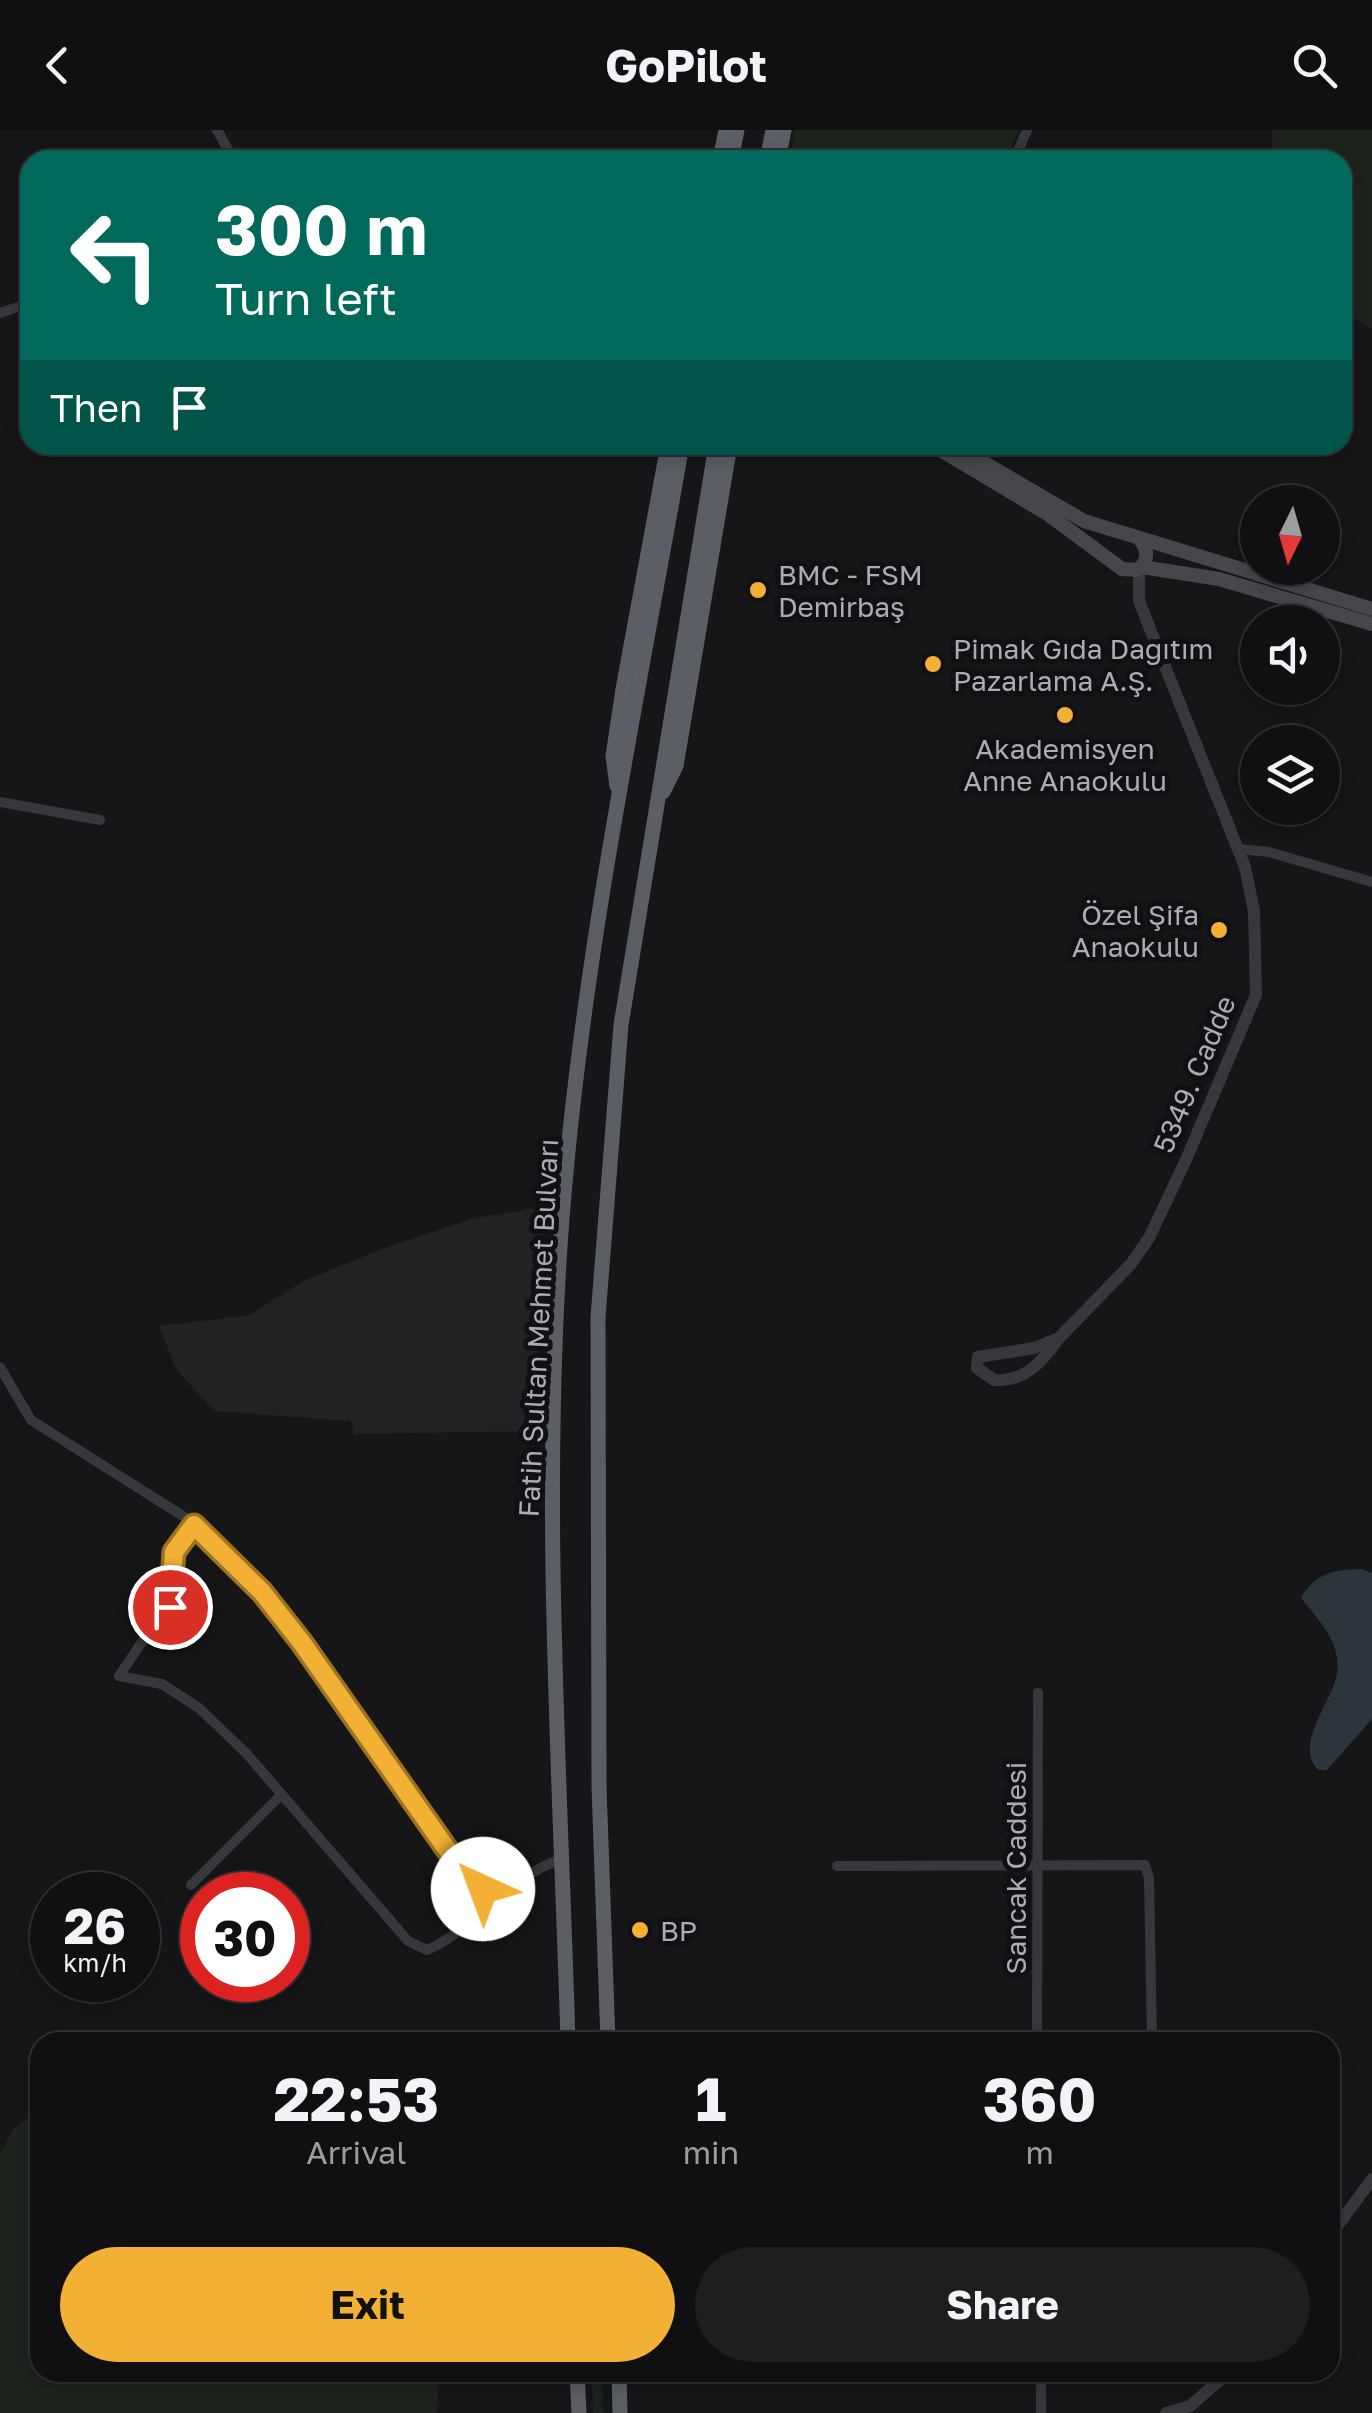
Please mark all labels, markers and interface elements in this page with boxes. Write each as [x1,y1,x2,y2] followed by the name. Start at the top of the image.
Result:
[30,38,85,93] icon: back
[605,38,767,92] text: GoPilot
[1287,38,1342,93] icon: search
[215,186,427,270] text: 300 m
[50,190,180,320] icon: left
[215,271,397,325] text: Turn left
[162,380,217,435] icon: arrive
[50,385,142,430] text: Then
[1240,485,1340,585] north arrow
[1240,485,1340,825] map controls
[778,558,923,623] place label: BMC - FSM Demirbaş
[747,579,769,601] marker: BMC - FSM Demirbaş
[1240,605,1340,705] button: sound
[953,632,1213,697] place label: Pimak Gıda Dağıtım Pazarlama A.Ş.
[922,653,944,675] marker: Pimak Gıda Dağıtım Pazarlama A.Ş.
[1054,704,1076,726] marker: Akademisyen Anne Anaokulu
[1240,725,1340,825] button: layers
[963,732,1167,797] place label: Akademisyen Anne Anaokulu
[1072,898,1199,963] place label: Özel Şifa Anaokulu
[1208,919,1230,941] marker: Özel Şifa Anaokulu
[1146,990,1242,1158] street label: 5349. Cadde
[512,1138,564,1518] street label: Fatih Sultan Mehmet Bulvarı
[128,1565,213,1650] pin
[143,1580,198,1635] icon: arrive
[999,1762,1032,1974] street label: Sancak Caddesi
[431,1837,535,1941] position arrow
[180,1872,310,2002] speed limit sign: 30
[64,1895,126,1955] text: 26
[660,1914,697,1947] place label: BP
[629,1919,651,1941] marker: BP
[63,1947,127,1978] text: km/h
[274,2062,439,2134] text: 22:53
[695,2062,726,2134] text: 1
[983,2062,1096,2134] text: 360
[306,2133,406,2171] text: Arrival
[683,2133,739,2171] text: min
[1025,2133,1054,2171] text: m
[60,2247,675,2362] button: Exit
[695,2247,1310,2362] button: Share

